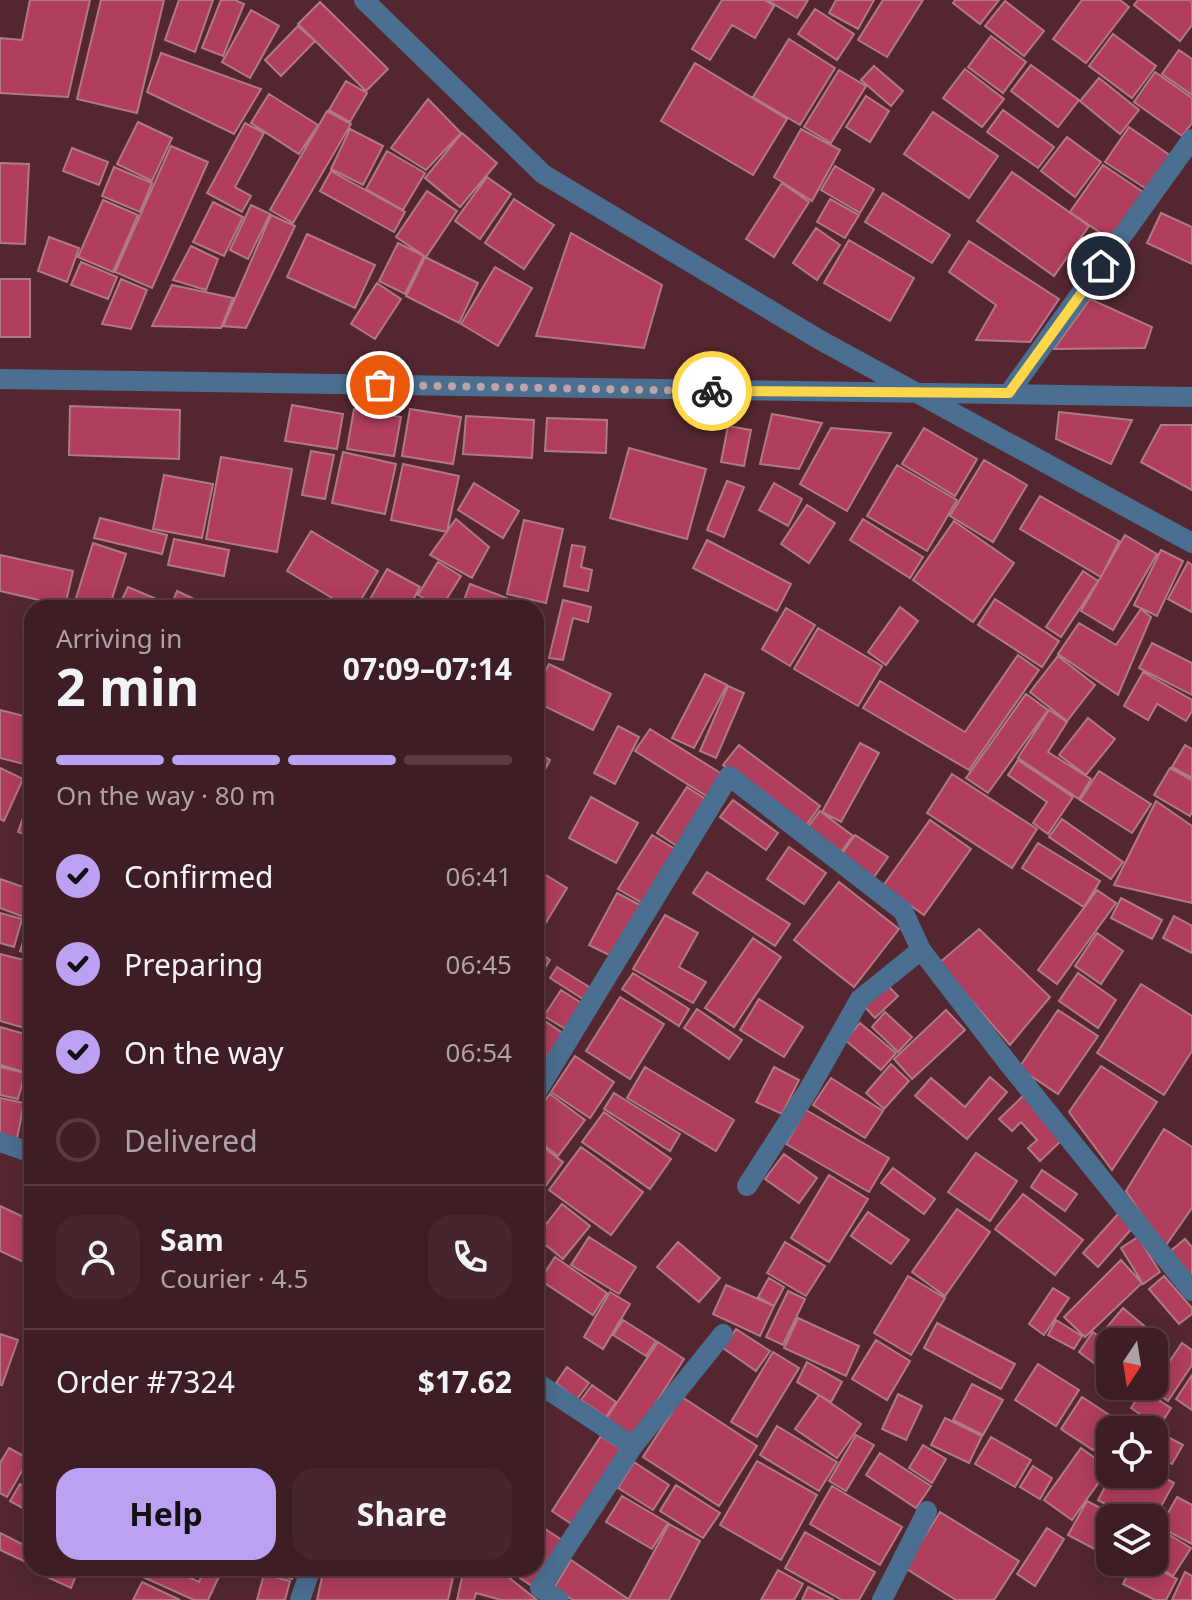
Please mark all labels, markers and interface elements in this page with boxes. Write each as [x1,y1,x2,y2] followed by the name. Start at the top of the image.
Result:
[1067,232,1135,300] pin
[1079,244,1123,288] icon: home
[346,351,414,419] pin
[672,351,752,431] courier
[358,363,402,407] icon: bag
[690,369,734,413] icon: bike
[56,620,182,656] text: Arriving in
[343,648,512,689] text: 07:09–07:14
[56,650,199,721] text: 2 min
[56,777,276,813] text: On the way · 80 m
[56,854,100,898] icon: check
[124,856,274,897] text: Confirmed
[446,858,512,894] text: 06:41
[56,942,100,986] icon: check
[124,944,263,985] text: Preparing
[446,946,512,982] text: 06:45
[56,1030,100,1074] icon: check
[124,1032,284,1073] text: On the way
[446,1034,512,1070] text: 06:54
[124,1120,258,1161] text: Delivered
[56,1215,140,1299] button: person
[428,1215,512,1299] button: phone
[160,1219,224,1260] text: Sam
[160,1260,308,1296] text: Courier · 4.5
[1096,1328,1168,1400] north arrow
[1096,1328,1168,1576] map controls
[56,1361,235,1402] text: Order #7324
[418,1361,512,1402] text: $17.62
[1096,1416,1168,1488] button: locate
[56,1468,276,1560] button: Help
[292,1468,512,1560] button: Share
[1096,1504,1168,1576] button: layers

